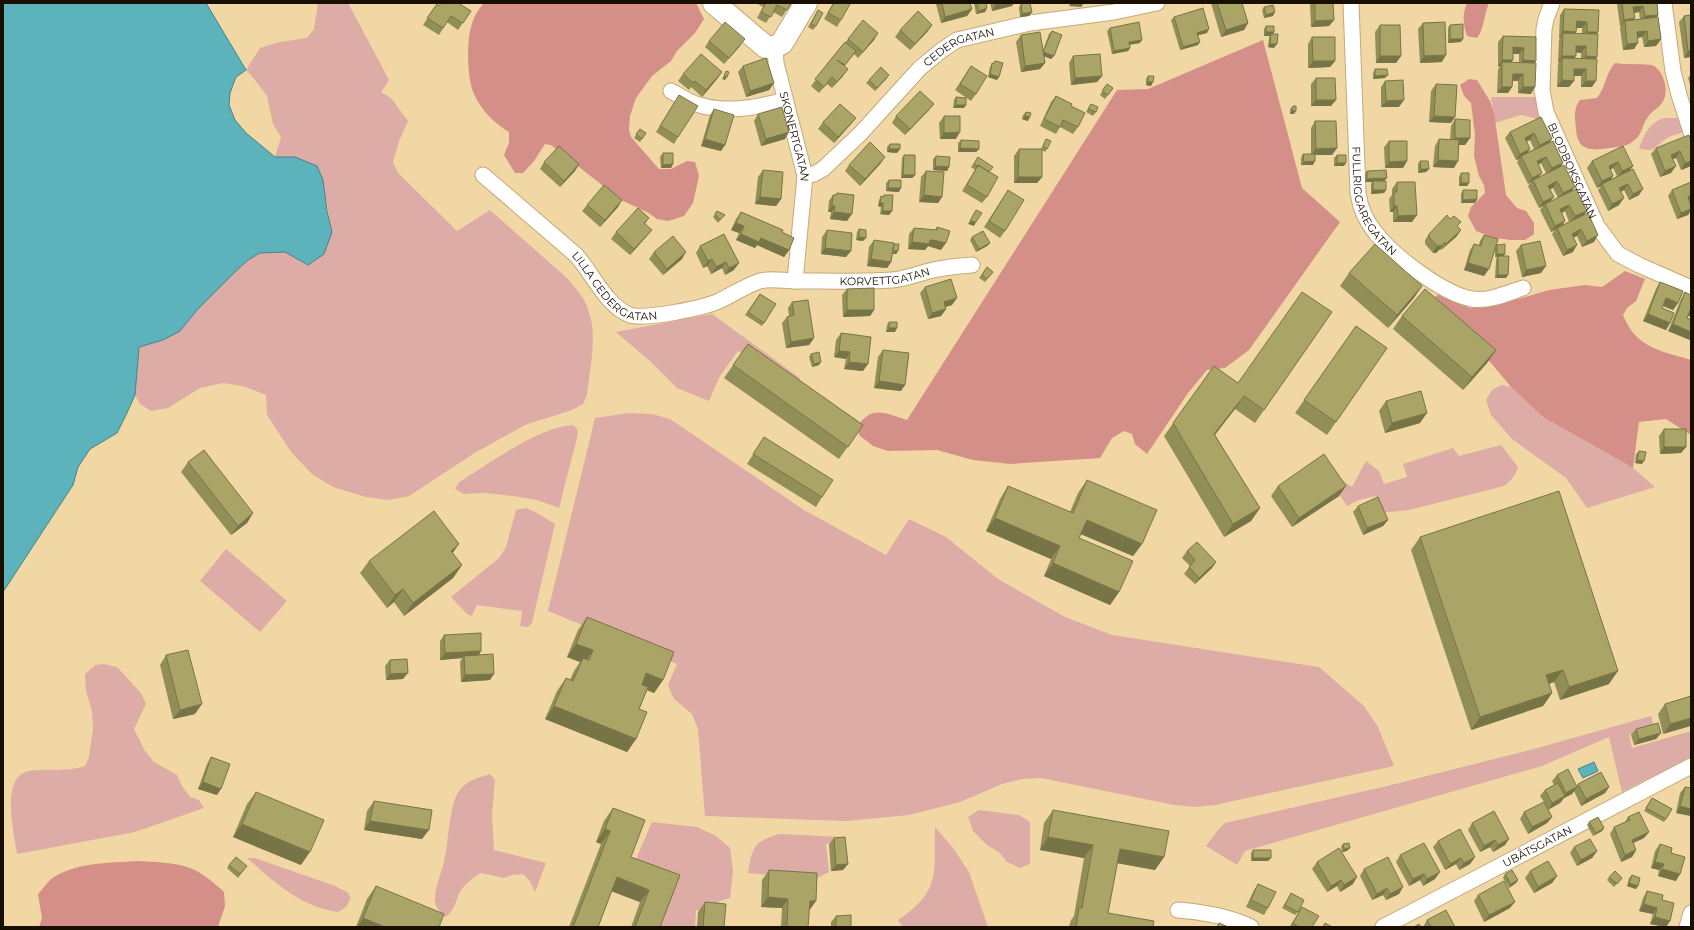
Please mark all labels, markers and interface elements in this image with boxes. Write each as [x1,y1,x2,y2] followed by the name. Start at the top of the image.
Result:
[920,25,996,70] street label: CEDERGATAN
[777,90,812,182] street label: SKONERTGATAN
[1545,121,1600,221] street label: BLODBOKSGATAN
[1349,146,1400,258] street label: FULLRIGGAREGATAN
[569,248,658,323] street label: LILLA CEDERGATAN
[839,264,931,288] street label: KORVETTGATAN
[1500,823,1574,870] street label: UBÅTSGATAN

